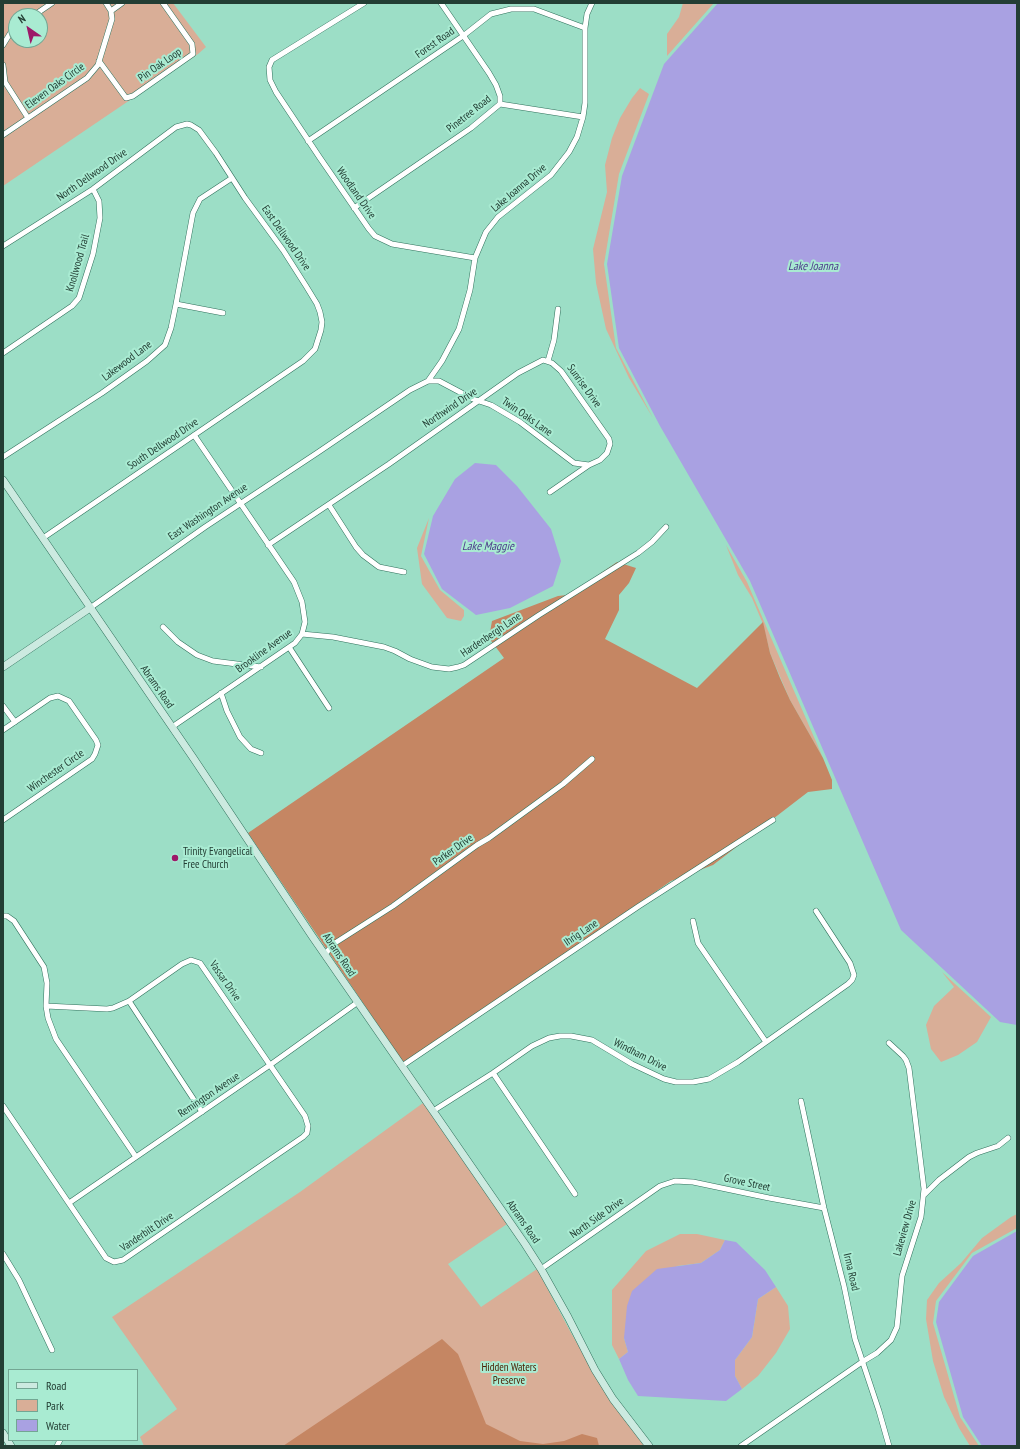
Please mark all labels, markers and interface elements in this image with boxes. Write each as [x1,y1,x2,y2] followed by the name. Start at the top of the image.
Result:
[8,8,48,48] north arrow
[15,11,28,26] text: N
[413,25,457,61] street label: Forest Road
[136,45,184,85] street label: Pin Oak Loop
[23,60,87,112] street label: Eleven Oaks Circle
[444,93,494,135] street label: Pinetree Road
[54,146,130,204] street label: North Dellwood Drive
[489,161,549,215] street label: Lake Joanna Drive
[333,165,379,221] street label: Woodland Drive
[259,203,313,273] street label: East Dellwood Drive
[63,233,93,293] street label: Knollwood Trail
[788,260,838,274] water label: Lake Joanna
[100,338,154,384] street label: Lakewood Lane
[564,362,604,410] street label: Sunrise Drive
[420,385,480,431] street label: Northwind Drive
[499,395,555,439] street label: Twin Oaks Lane
[125,415,201,473] street label: South Dellwood Drive
[166,481,250,543] street label: East Washington Avenue
[462,540,514,554] water label: Lake Maggie
[458,610,524,660] street label: Hardenbergh Lane
[233,626,295,676] street label: Brookline Avenue
[137,663,177,711] street label: Abrams Road
[25,747,87,795] street label: Winchester Circle
[430,831,476,869] street label: Parker Drive
[183,845,252,871] place label: Trinity Evangelical Free Church
[170,853,180,863] marker: Trinity Evangelical Free Church
[562,917,600,949] street label: Ihrig Lane
[320,931,358,979] street label: Abrams Road
[206,958,244,1004] street label: Vassar Drive
[611,1036,669,1074] street label: Windham Drive
[176,1070,242,1120] street label: Remington Avenue
[723,1172,771,1194] street label: Grove Street
[567,1195,627,1241] street label: North Side Drive
[503,1198,543,1246] street label: Abrams Road
[891,1199,919,1257] street label: Lakeview Drive
[118,1209,176,1255] street label: Vanderbilt Drive
[840,1252,862,1292] street label: Irma Road
[481,1361,537,1387] park label: Hidden Waters Preserve
[8,1369,138,1441] legend
[46,1378,66,1393] text: Road
[46,1398,64,1413] text: Park
[46,1418,70,1433] text: Water

